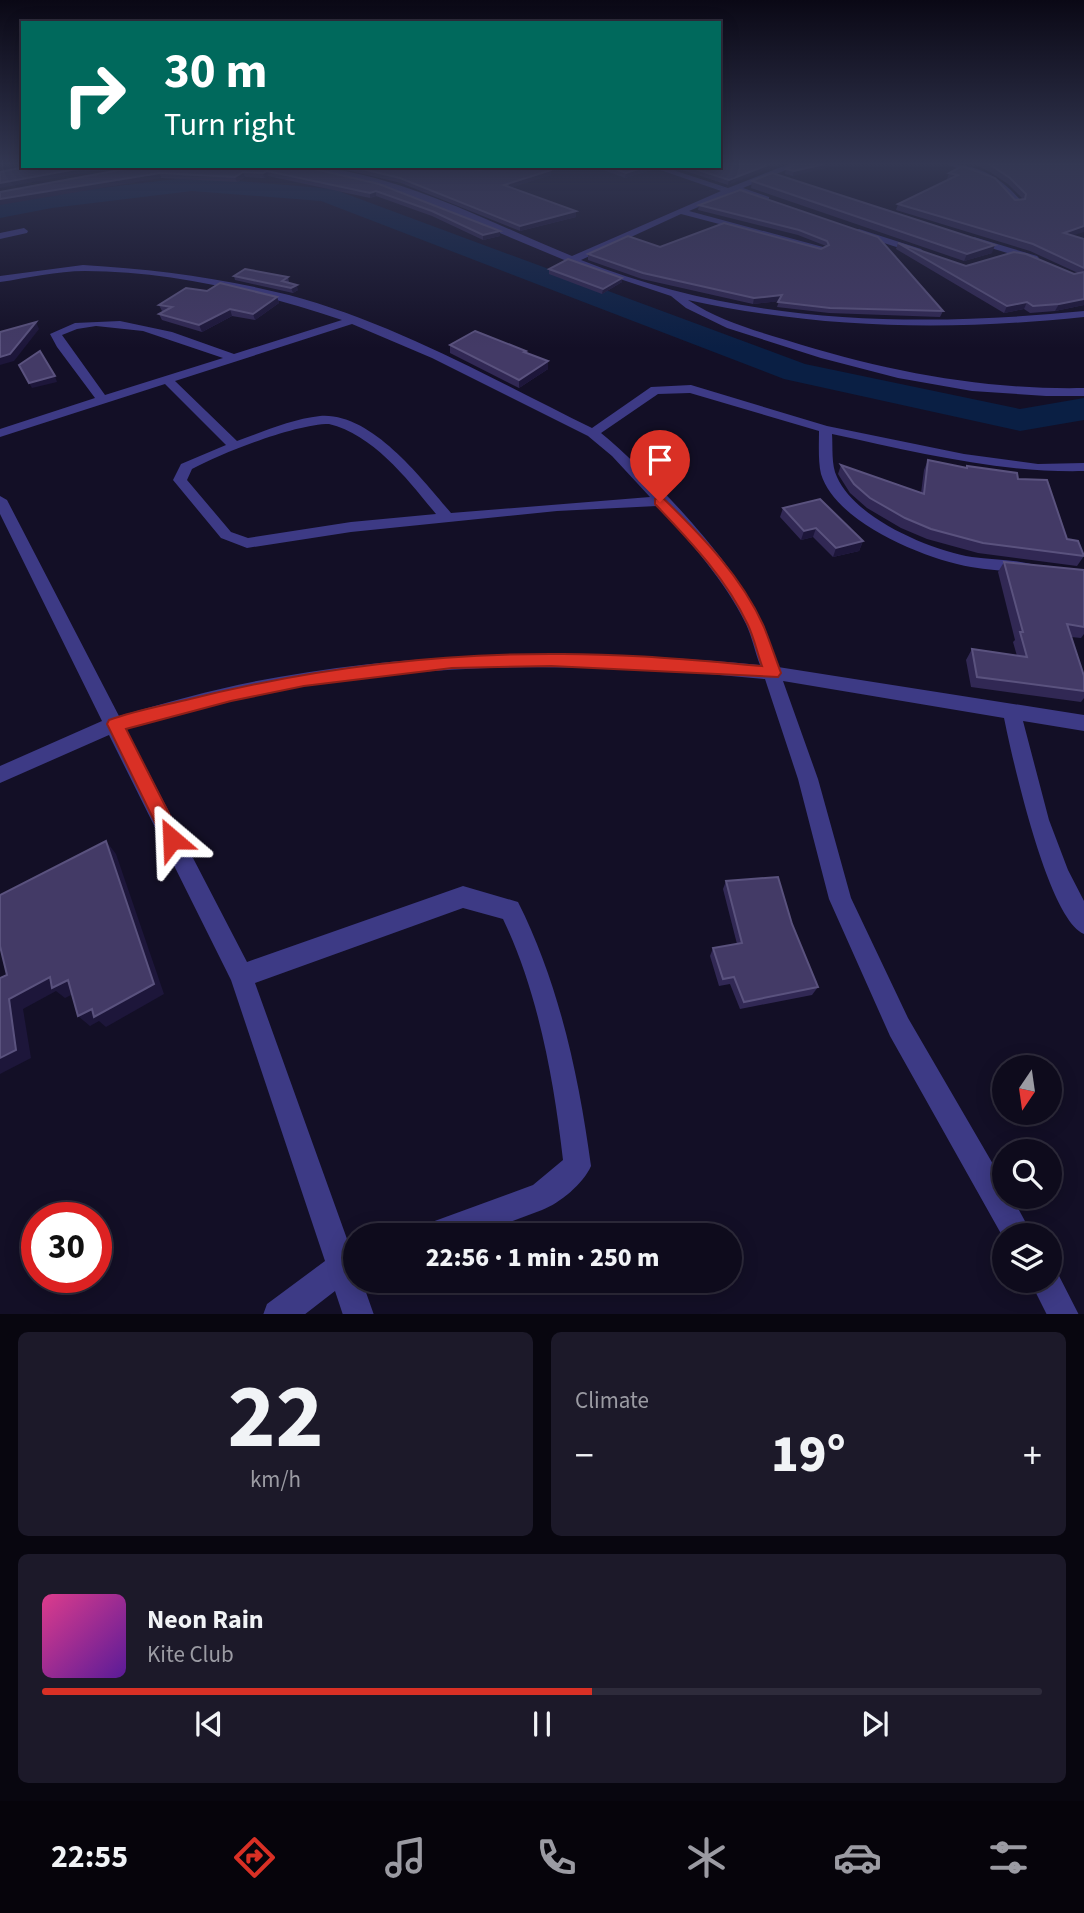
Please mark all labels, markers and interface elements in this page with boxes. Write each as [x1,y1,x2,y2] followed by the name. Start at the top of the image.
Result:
[164,37,268,107] text: 30 m
[49,49,140,140] icon: right
[164,102,295,148] text: Turn right
[630,430,690,502] pin
[641,441,679,479] icon: arrive
[135,802,209,876] position arrow
[992,1055,1062,1125] north arrow
[992,1055,1062,1293] map controls
[992,1139,1062,1209] button: search
[21,1202,112,1293] speed limit sign: 30
[992,1223,1062,1293] button: layers
[426,1239,659,1276] text: 22:56 · 1 min · 250 m
[227,1353,324,1482] text: 22
[575,1384,649,1417] text: Climate
[771,1418,846,1492] text: 19°
[575,1429,594,1483] text: −
[1023,1429,1042,1483] text: +
[250,1463,301,1496] text: km/h
[147,1601,264,1638] text: Neon Rain
[147,1638,234,1671] text: Kite Club
[190,1705,228,1743] icon: previous
[523,1705,561,1743] icon: pause
[856,1705,894,1743] icon: next
[230,1833,279,1882] icon: directions
[381,1833,430,1882] icon: music
[532,1833,581,1882] icon: phone
[682,1833,731,1882] icon: climate
[833,1833,882,1882] icon: car
[984,1833,1033,1882] icon: filters
[51,1834,128,1880] text: 22:55

